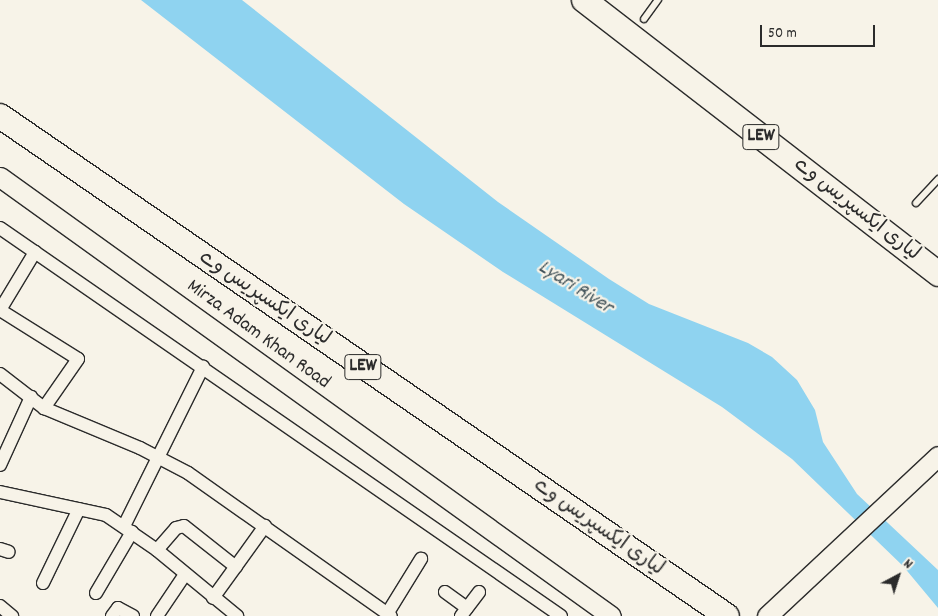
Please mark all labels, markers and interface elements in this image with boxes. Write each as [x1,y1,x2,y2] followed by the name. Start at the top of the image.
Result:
[763,15,878,47] scale bar
[768,23,797,45] text: 50 m
[742,120,780,154] road number: LEW
[788,153,924,267] street label: لیاری ایکسپریس وے
[194,246,334,352] street label: لیاری ایکسپریس وے
[533,255,617,321] water label: Lyari River
[182,275,334,395] street label: Mirza Adam Khan Road
[344,351,382,384] road number: LEW
[528,474,668,582] street label: لیاری ایکسپریس وے
[873,551,923,601] north arrow
[899,555,917,574] text: N

